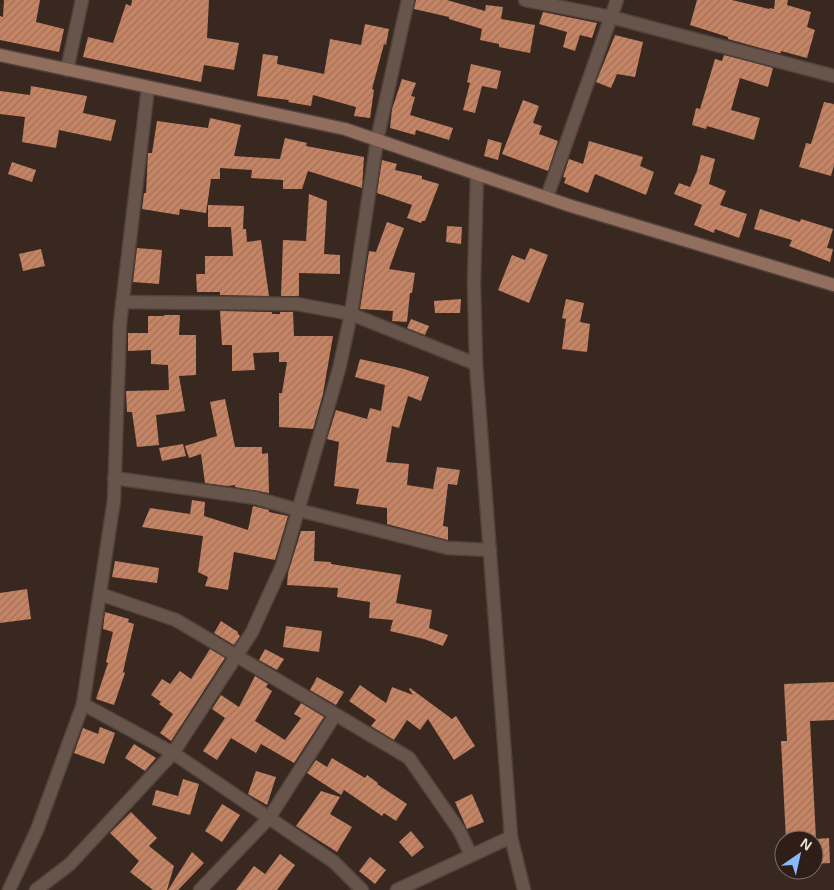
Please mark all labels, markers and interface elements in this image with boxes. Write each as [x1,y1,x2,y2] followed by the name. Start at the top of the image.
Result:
[774,830,824,880] north arrow
[798,835,815,854] text: N

